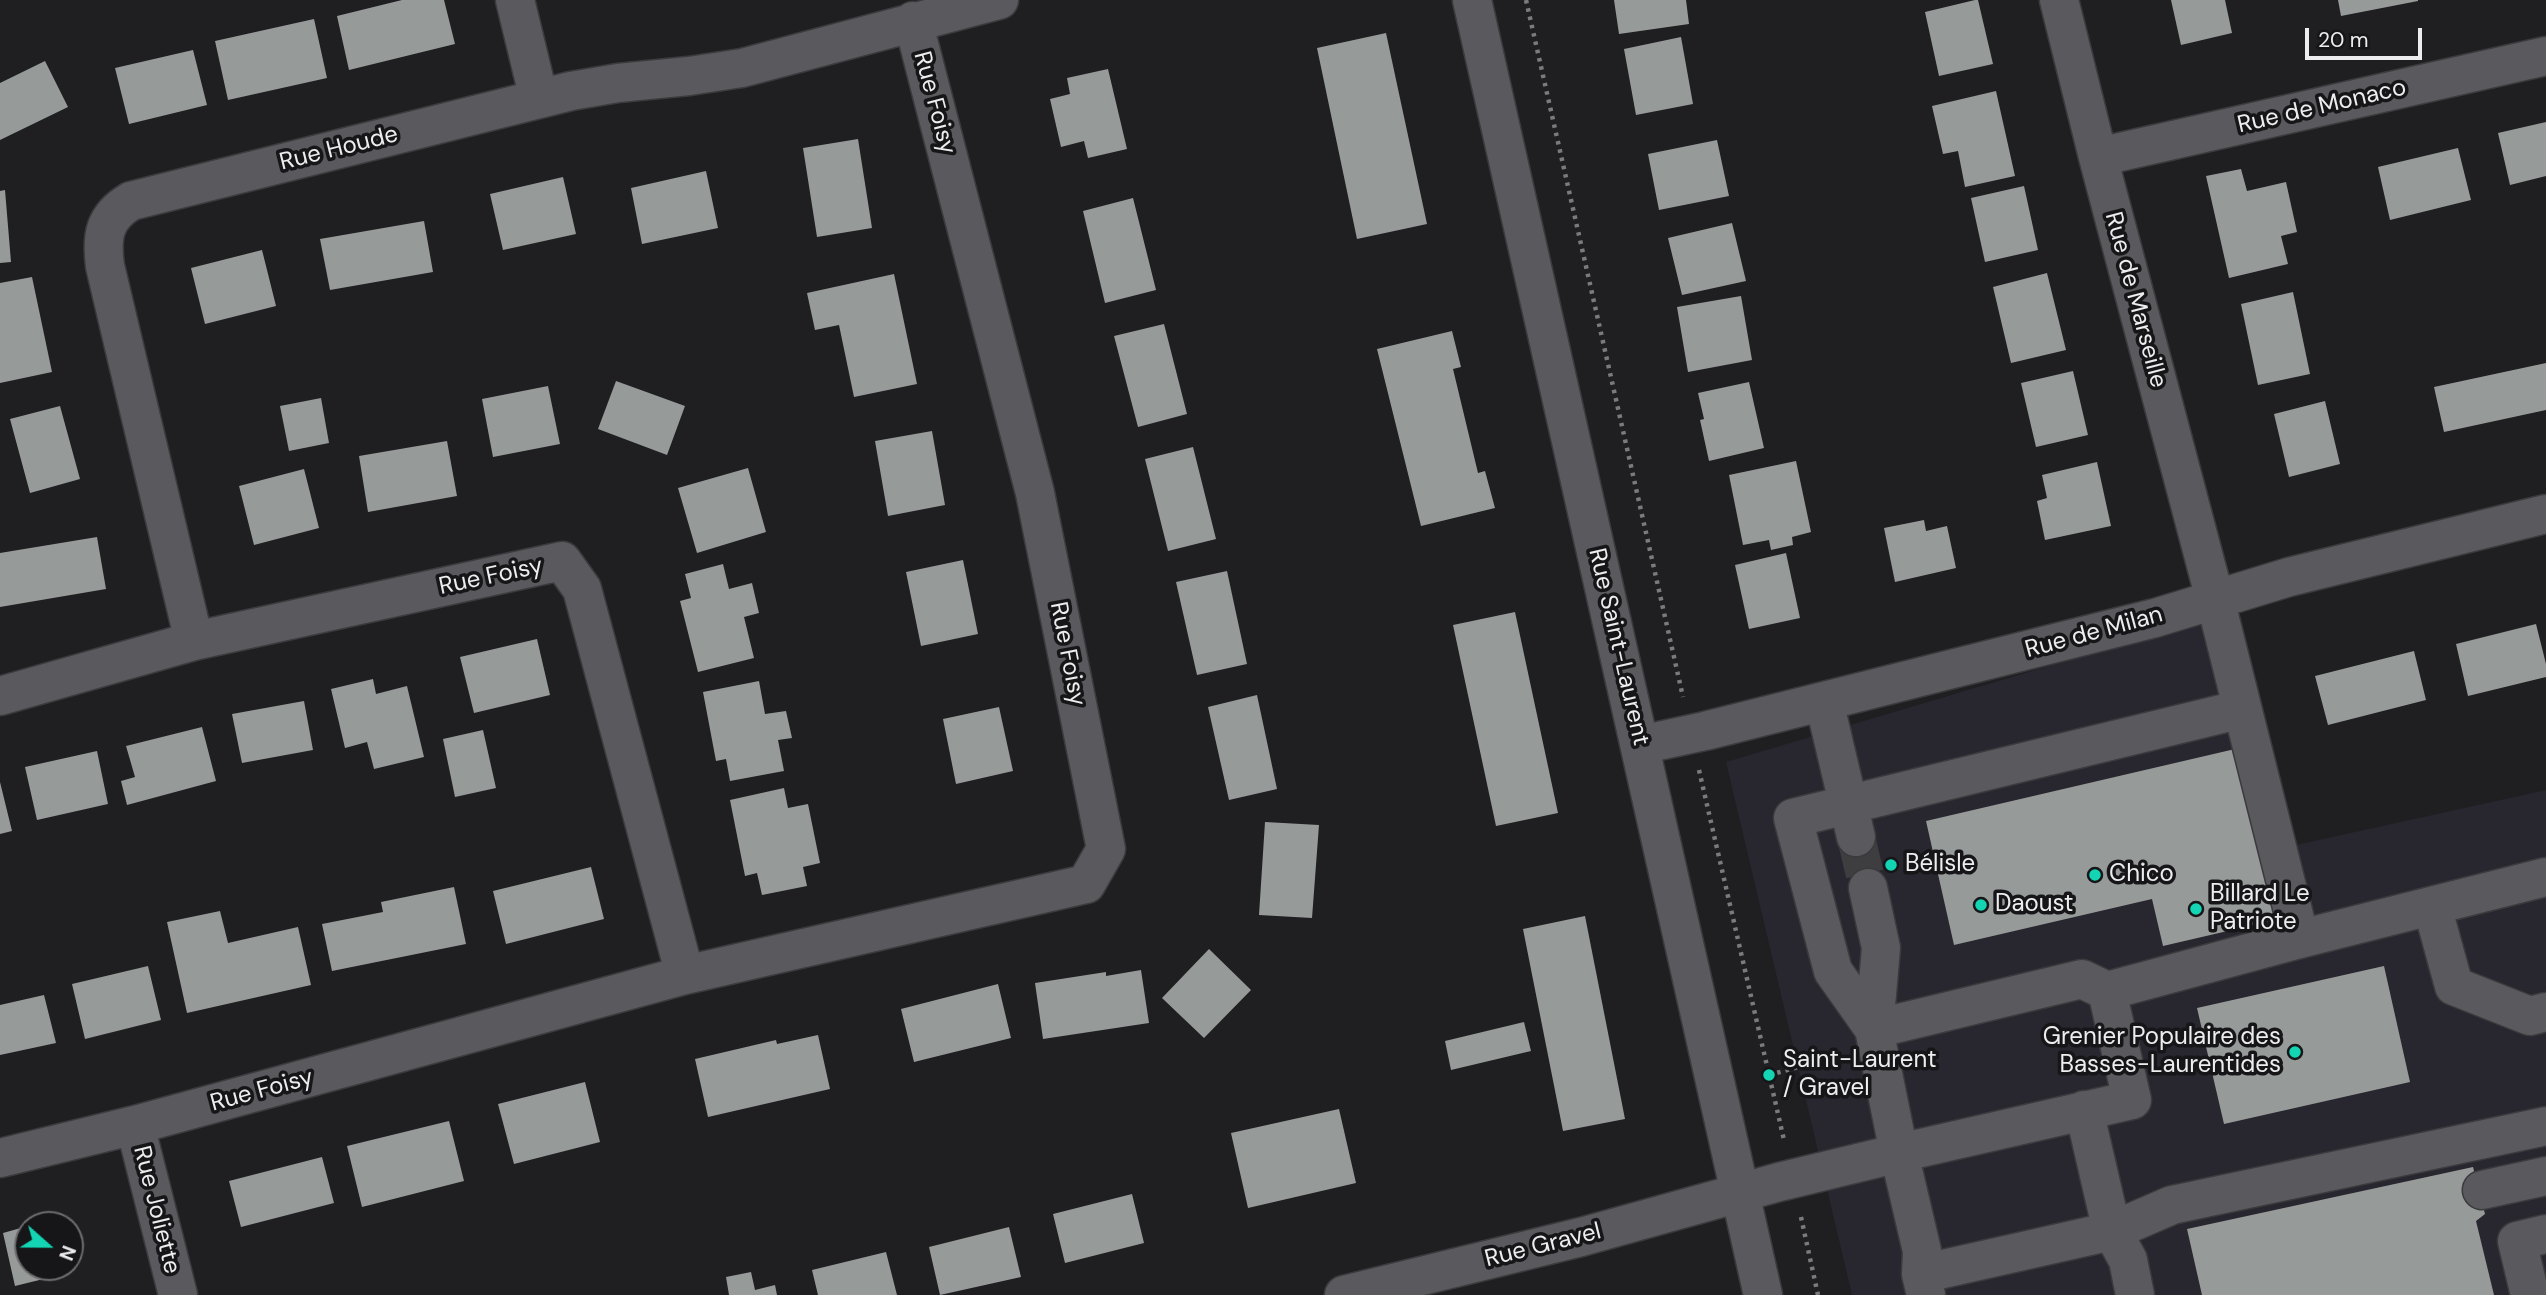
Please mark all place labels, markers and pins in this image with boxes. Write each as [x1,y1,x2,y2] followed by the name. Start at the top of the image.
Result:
[1905,851,1975,879] place label: Bélisle
[1883,857,1899,873] marker: Bélisle
[2109,861,2174,889] place label: Chico
[2087,867,2103,883] marker: Chico
[2210,881,2310,937] place label: Billard Le Patriote
[1995,891,2073,919] place label: Daoust
[1973,897,1989,913] marker: Daoust
[2188,901,2204,917] marker: Billard Le Patriote
[2043,1024,2281,1080] place label: Grenier Populaire des Basses-Laurentides
[2287,1044,2303,1060] marker: Grenier Populaire des Basses-Laurentides
[1783,1047,1937,1103] place label: Saint-Laurent / Gravel
[1761,1067,1777,1083] marker: Saint-Laurent / Gravel

